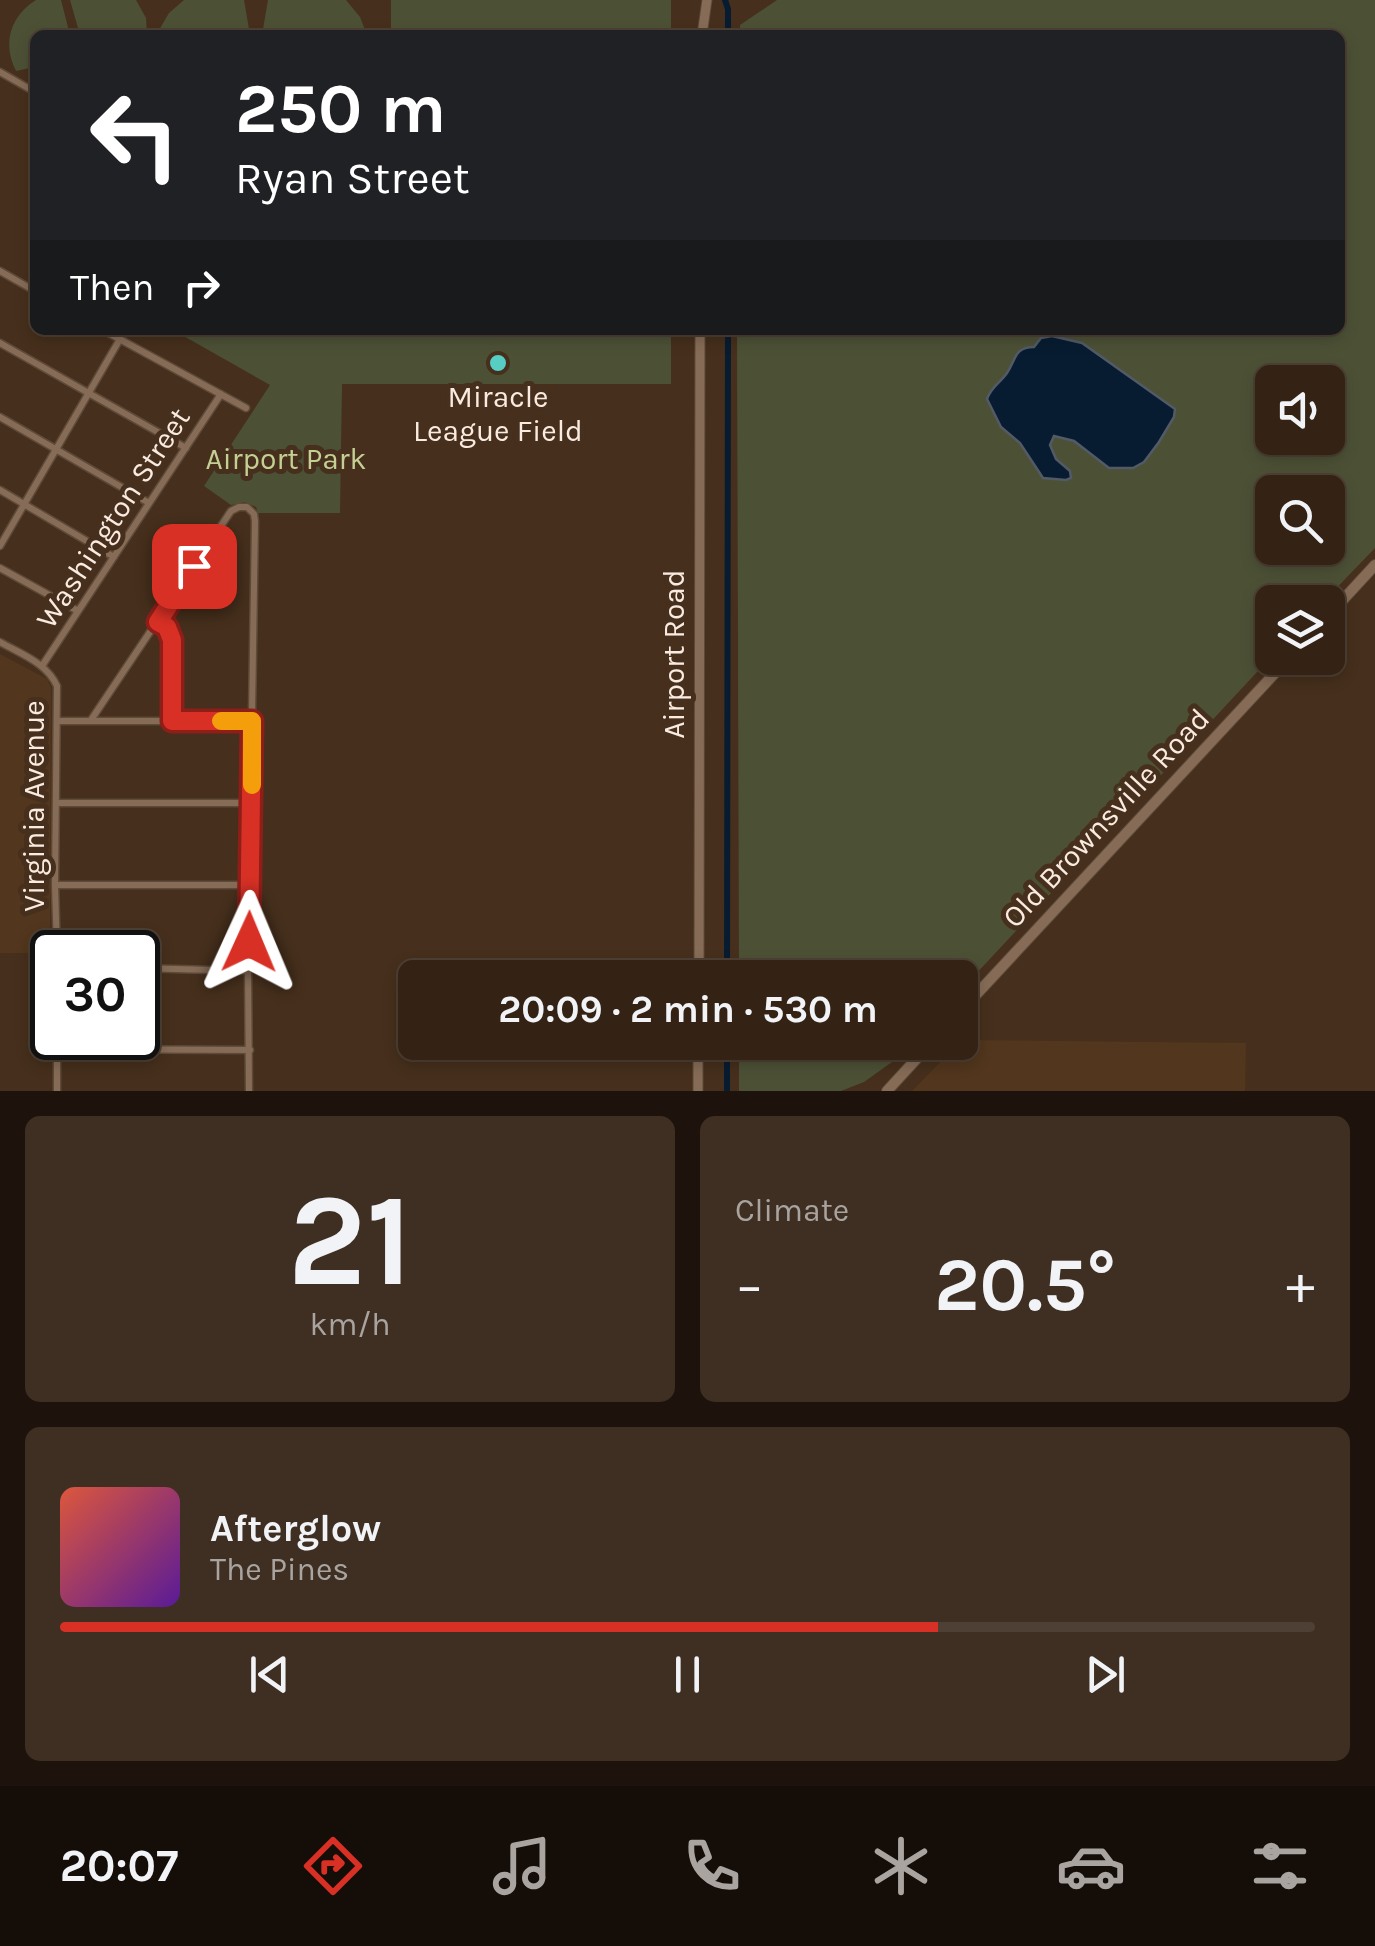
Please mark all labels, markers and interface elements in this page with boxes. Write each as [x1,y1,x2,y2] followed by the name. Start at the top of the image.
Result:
[235,68,447,150] text: 250 m
[70,70,200,200] icon: left
[235,152,470,204] text: Ryan Street
[174,260,229,315] icon: right
[70,265,154,310] text: Then
[487,352,509,374] marker: Miracle League Field
[1255,365,1345,675] map controls
[1255,365,1345,455] button: sound
[413,379,583,449] place label: Miracle League Field
[28,401,198,635] street label: Washington Street
[205,441,367,477] park label: Airport Park
[1255,475,1345,565] button: search
[152,524,237,609] pin
[167,539,222,594] icon: arrive
[656,569,692,739] street label: Airport Road
[1255,585,1345,675] button: layers
[16,700,52,912] street label: Virginia Avenue
[995,701,1217,935] street label: Old Brownsville Road
[197,890,301,994] position arrow
[30,930,160,1060] speed limit sign: 30
[498,987,878,1032] text: 20:09 · 2 min · 530 m
[288,1165,413,1317] text: 21
[735,1192,849,1229] text: Climate
[934,1241,1116,1329] text: 20.5°
[735,1253,764,1317] text: −
[1286,1253,1315,1317] text: +
[309,1306,391,1343] text: km/h
[210,1506,381,1551] text: Afterglow
[210,1551,349,1588] text: The Pines
[242,1647,297,1702] icon: previous
[660,1647,715,1702] icon: pause
[1078,1647,1133,1702] icon: next
[298,1831,368,1901] icon: directions
[487,1831,557,1901] icon: music
[677,1831,747,1901] icon: phone
[866,1831,936,1901] icon: climate
[1056,1831,1126,1901] icon: car
[1245,1831,1315,1901] icon: filters
[60,1840,178,1892] text: 20:07

